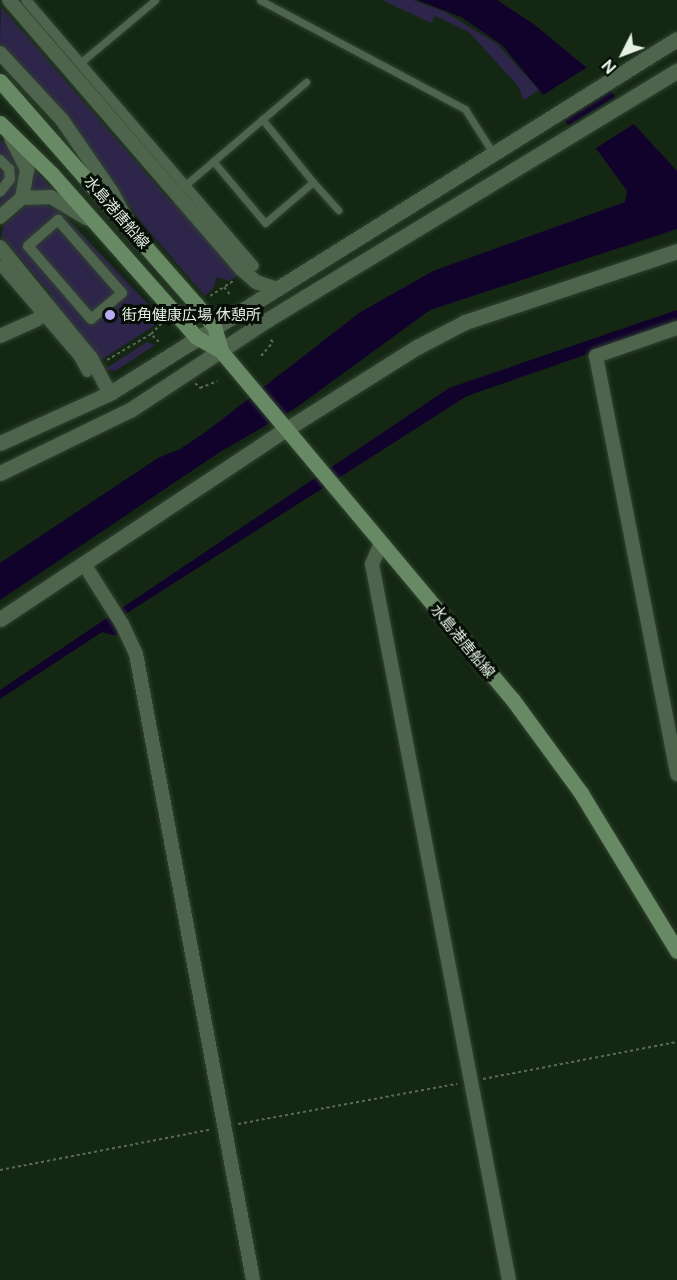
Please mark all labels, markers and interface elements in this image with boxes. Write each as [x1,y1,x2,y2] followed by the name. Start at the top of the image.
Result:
[593,24,653,84] north arrow
[598,55,621,77] text: N
[81,172,153,252] street label: 水島港唐船線
[122,306,261,324] place label: 街角健康広場 休憩所
[103,308,117,322] marker: 街角健康広場 休憩所
[427,601,499,681] street label: 水島港唐船線

